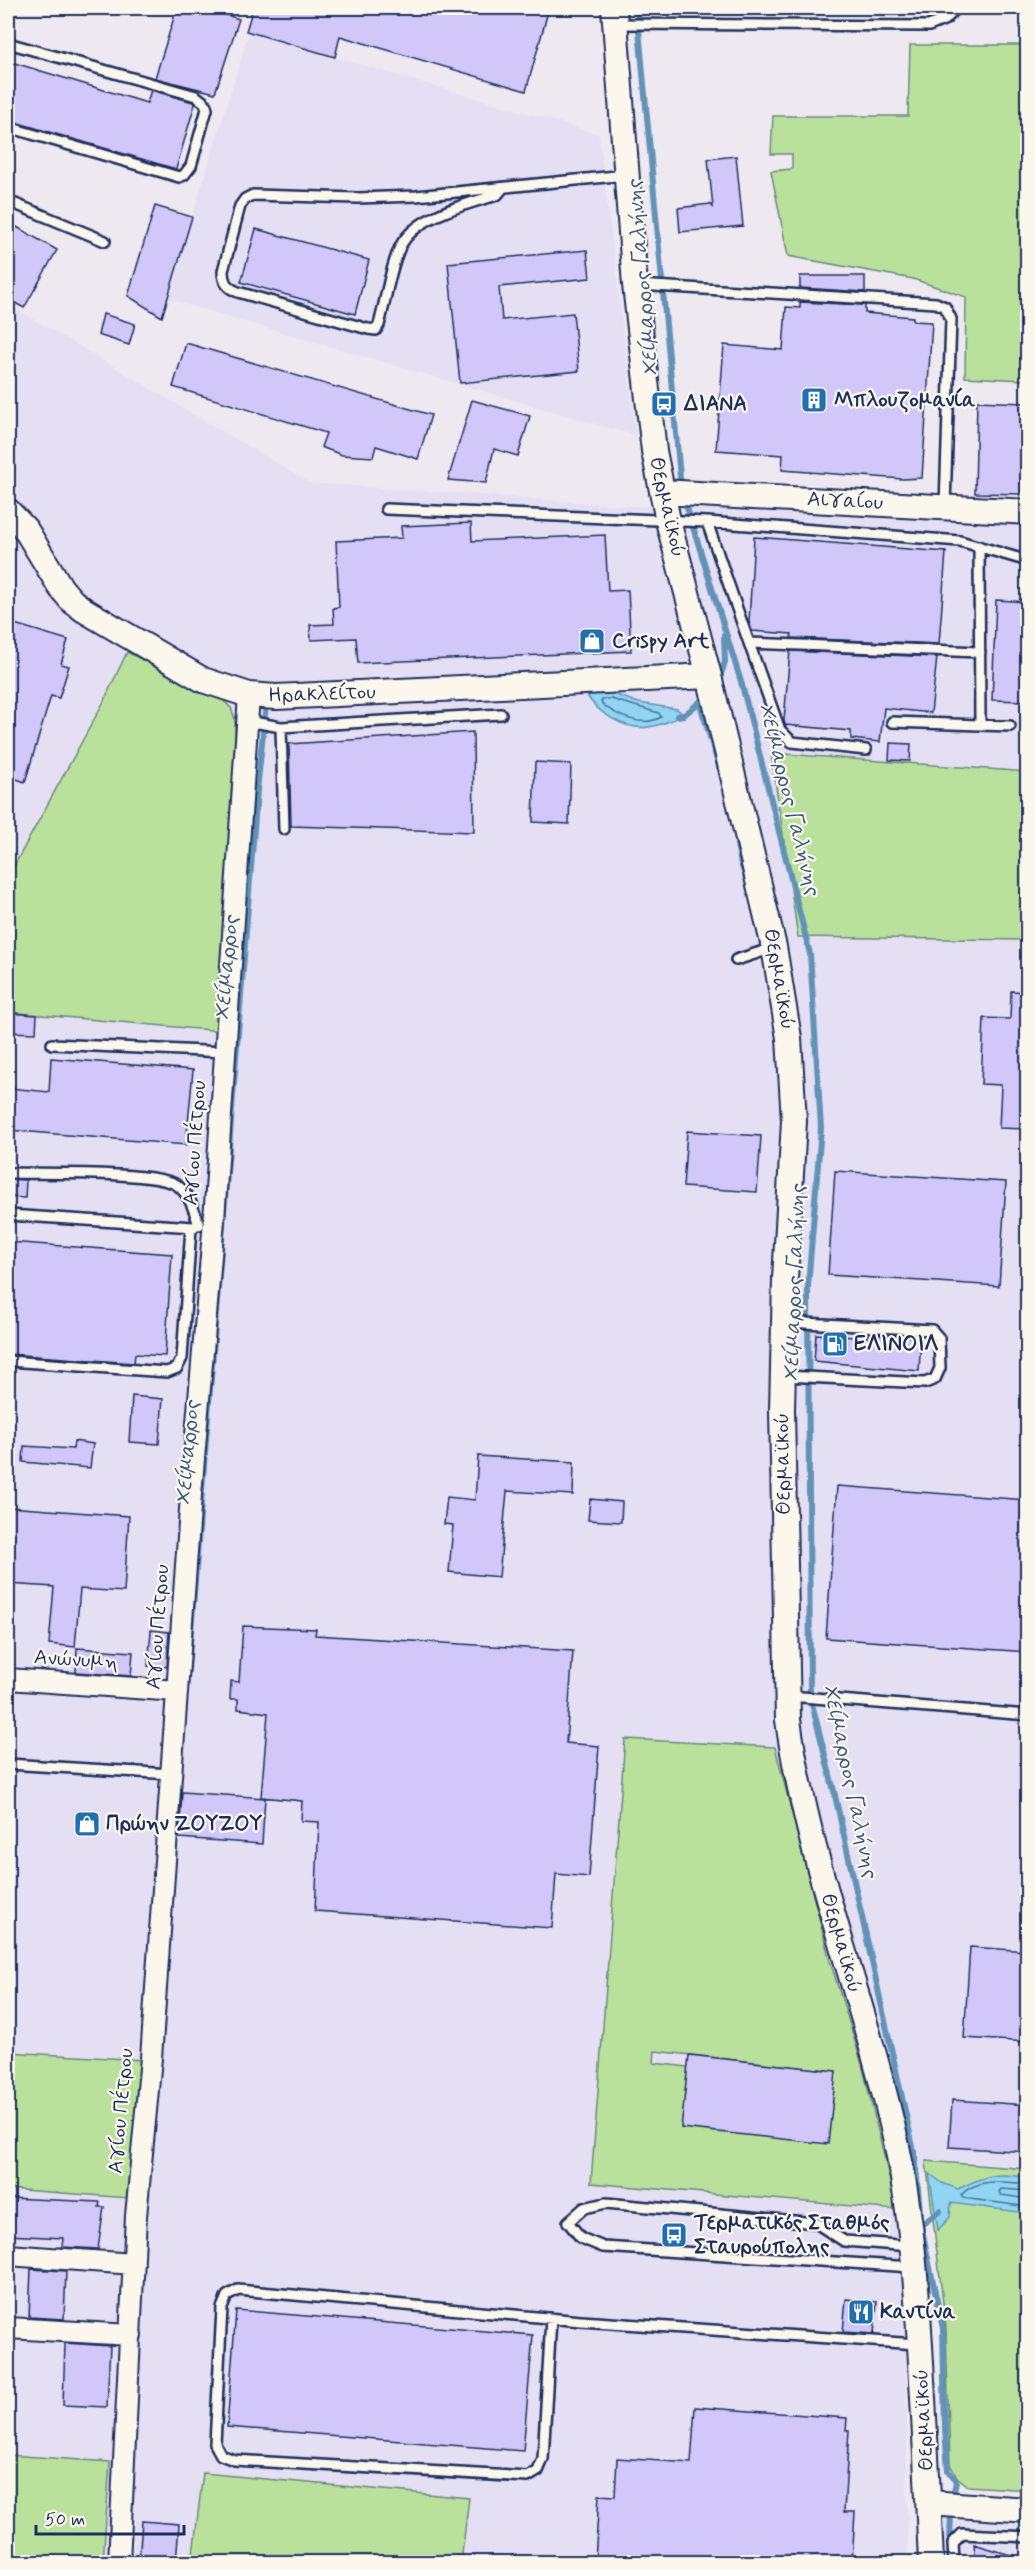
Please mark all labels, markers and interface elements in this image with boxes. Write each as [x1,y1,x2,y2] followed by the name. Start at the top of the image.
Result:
[620,177,666,377] water label: Χείμαρρος Γαλήνης
[799,385,829,415] building icon: Μπλουζομανία
[834,386,976,414] place label: Μπλουζομανία
[649,389,679,419] bus stop icon: ΔΙΑΝΑ
[683,390,747,418] place label: ΔΙΑΝΑ
[642,454,692,560] street label: Θερμαϊκού
[806,485,884,517] street label: Αιγαίου
[577,626,607,656] shop icon: Crispy Art
[612,627,710,655] place label: Crispy Art
[268,678,376,710] street label: Ηρακλείτου
[752,700,827,899] water label: Χείμαρρος Γαλήνης
[209,913,246,1021] water label: Χείμαρρος
[756,926,802,1032] street label: Θερμαϊκού
[176,1079,213,1207] street label: Αγίου Πέτρου
[778,1183,812,1382] water label: Χείμαρρος Γαλήνης
[820,1329,850,1359] fuel station icon: ΕΛΙΝΟΙΛ
[854,1330,938,1358] place label: ΕΛΙΝΟΙΛ
[170,1398,207,1506] water label: Χείμαρρος
[768,1413,798,1515] street label: Θερμαϊκού
[139,1563,176,1691] street label: Αγίου Πέτρου
[33,1643,119,1677] street label: Ανώνυμη
[816,1682,884,1882] water label: Χείμαρρος Γαλήνης
[72,1809,102,1839] shop icon: Πρώην ΖΟΥΖΟΥ
[106,1810,262,1838] place label: Πρώην ΖΟΥΖΟΥ
[813,1890,869,1996] street label: Θερμαϊκού
[101,2047,140,2175] street label: Αγίου Πέτρου
[693,2209,890,2261] place label: Τερματικός Σταθμός Σταυρούπολης
[659,2220,689,2250] bus stop icon: Τερματικός Σταθμός Σταυρούπολης
[846,2297,876,2327] restaurant icon: Καντίνα
[880,2298,956,2326] place label: Καντίνα
[907,2368,941,2472] street label: Θερμαϊκού
[36,2498,184,2536] scale bar
[45,2508,85,2532] text: 50 m

